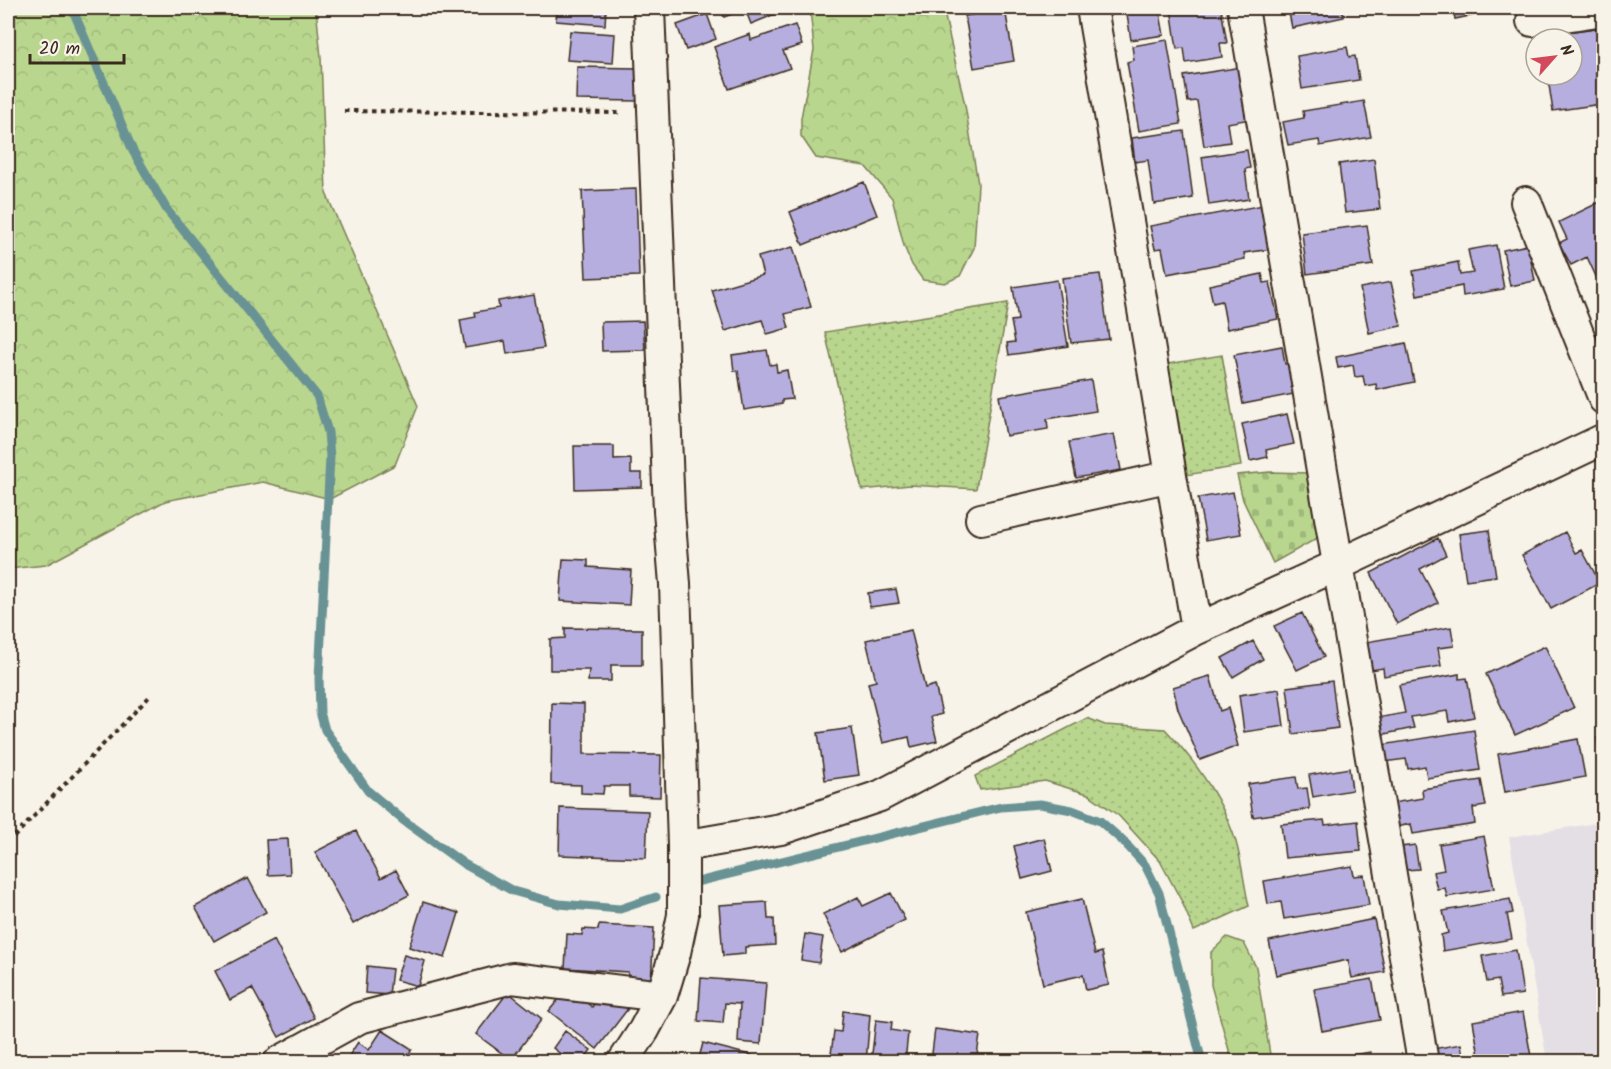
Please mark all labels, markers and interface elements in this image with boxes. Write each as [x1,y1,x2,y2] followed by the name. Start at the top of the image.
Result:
[30,27,124,65] scale bar
[1524,27,1584,87] north arrow
[39,35,80,64] text: 20 m
[1553,40,1579,61] text: N

